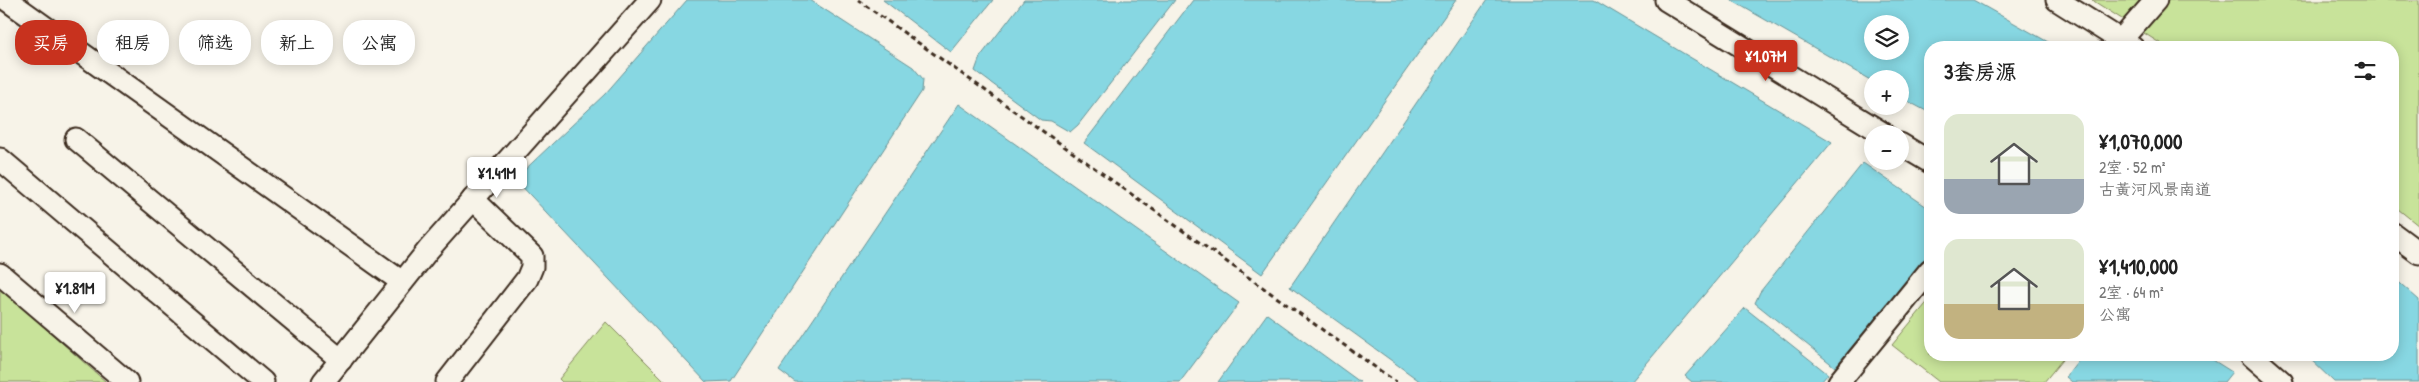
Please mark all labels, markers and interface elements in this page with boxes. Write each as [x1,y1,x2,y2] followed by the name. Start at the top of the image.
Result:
[1864,15,1909,170] map controls
[1864,15,1909,60] button: layers
[15,20,87,65] chip: 买房
[97,20,169,65] chip: 租房
[179,20,251,65] chip: 筛选
[261,20,333,65] chip: 新上
[343,20,415,65] chip: 公寓
[1725,39,1807,82] pin: ¥1.07M
[1745,45,1787,67] text: ¥1.07M
[1944,57,2016,86] text: 3套房源
[2351,57,2379,85] icon: filters
[1864,70,1909,115] button: +
[1864,125,1909,170] button: −
[2099,127,2182,156] text: ¥1,070,000
[1984,134,2044,194] icon: home
[456,156,538,199] pin: ¥1.41M
[2099,156,2166,178] text: 2室 · 52 m²
[478,162,516,184] text: ¥1.41M
[2099,178,2211,200] text: 古黄河风景南道
[2099,252,2178,281] text: ¥1,410,000
[1984,259,2044,319] icon: home
[34,272,116,314] pin: ¥1.81M
[56,277,94,299] text: ¥1.81M
[2099,281,2164,303] text: 2室 · 64 m²
[2099,303,2131,325] text: 公寓

